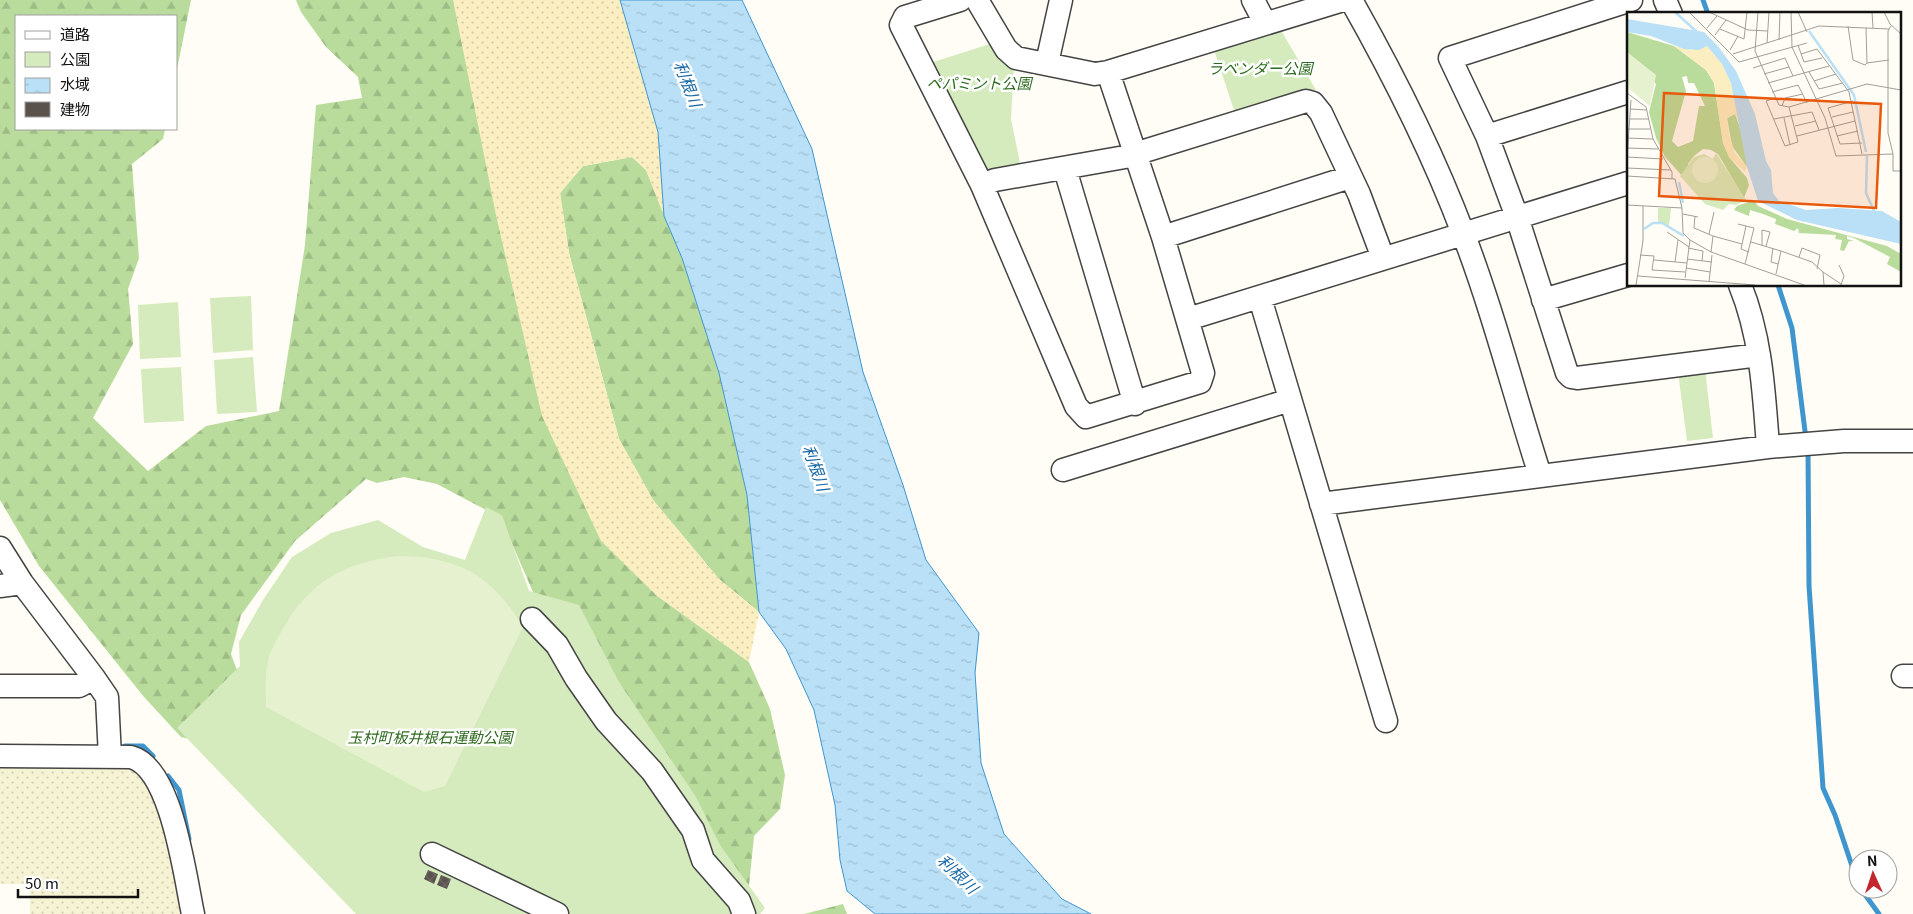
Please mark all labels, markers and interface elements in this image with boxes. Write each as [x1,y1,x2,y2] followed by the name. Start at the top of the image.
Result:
[1627,12,1900,286] inset map
[15,15,178,130] legend
[60,23,90,44] text: 道路
[60,48,90,69] text: 公園
[669,57,709,112] water label: 利根川
[1207,57,1314,78] park label: ラベンダー公園
[926,72,1033,93] park label: ペパミント公園
[60,73,90,94] text: 水域
[60,98,90,119] text: 建物
[797,441,837,496] water label: 利根川
[347,726,514,747] park label: 玉村町板井根石運動公園
[933,848,986,900] water label: 利根川
[1848,849,1898,899] north arrow
[1867,850,1878,870] text: N
[18,866,138,898] scale bar
[25,872,59,893] text: 50 m

